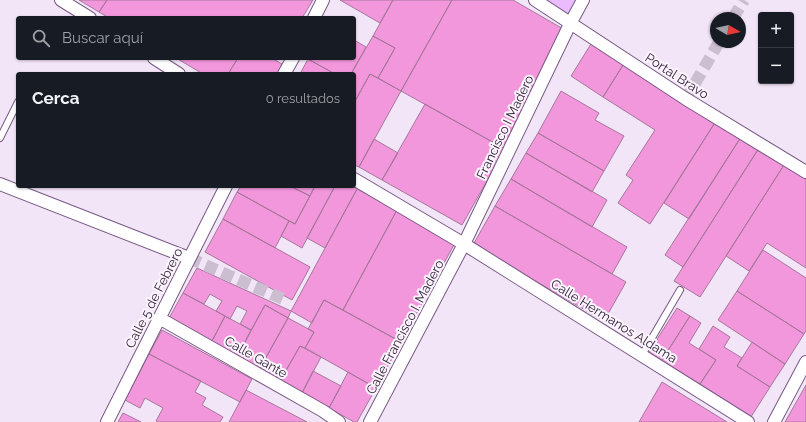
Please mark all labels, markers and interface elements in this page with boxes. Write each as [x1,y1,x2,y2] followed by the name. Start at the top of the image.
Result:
[710,12,746,48] north arrow
[758,12,794,84] map controls
[758,12,794,48] button: +
[16,16,356,60] search box
[30,27,52,49] icon: search
[62,29,143,47] text: Buscar aquí
[758,48,794,84] button: −
[642,50,712,102] street label: Portal Bravo
[473,72,537,181] street label: Francisco I Madero
[32,88,80,108] text: Cerca
[266,91,340,106] text: 0 resultados
[122,245,186,351] street label: Calle 5 de Febrero
[363,257,447,397] street label: Calle Francisco I. Madero
[548,276,680,366] street label: Calle Hermanos Aldama
[222,333,290,381] street label: Calle Gante

